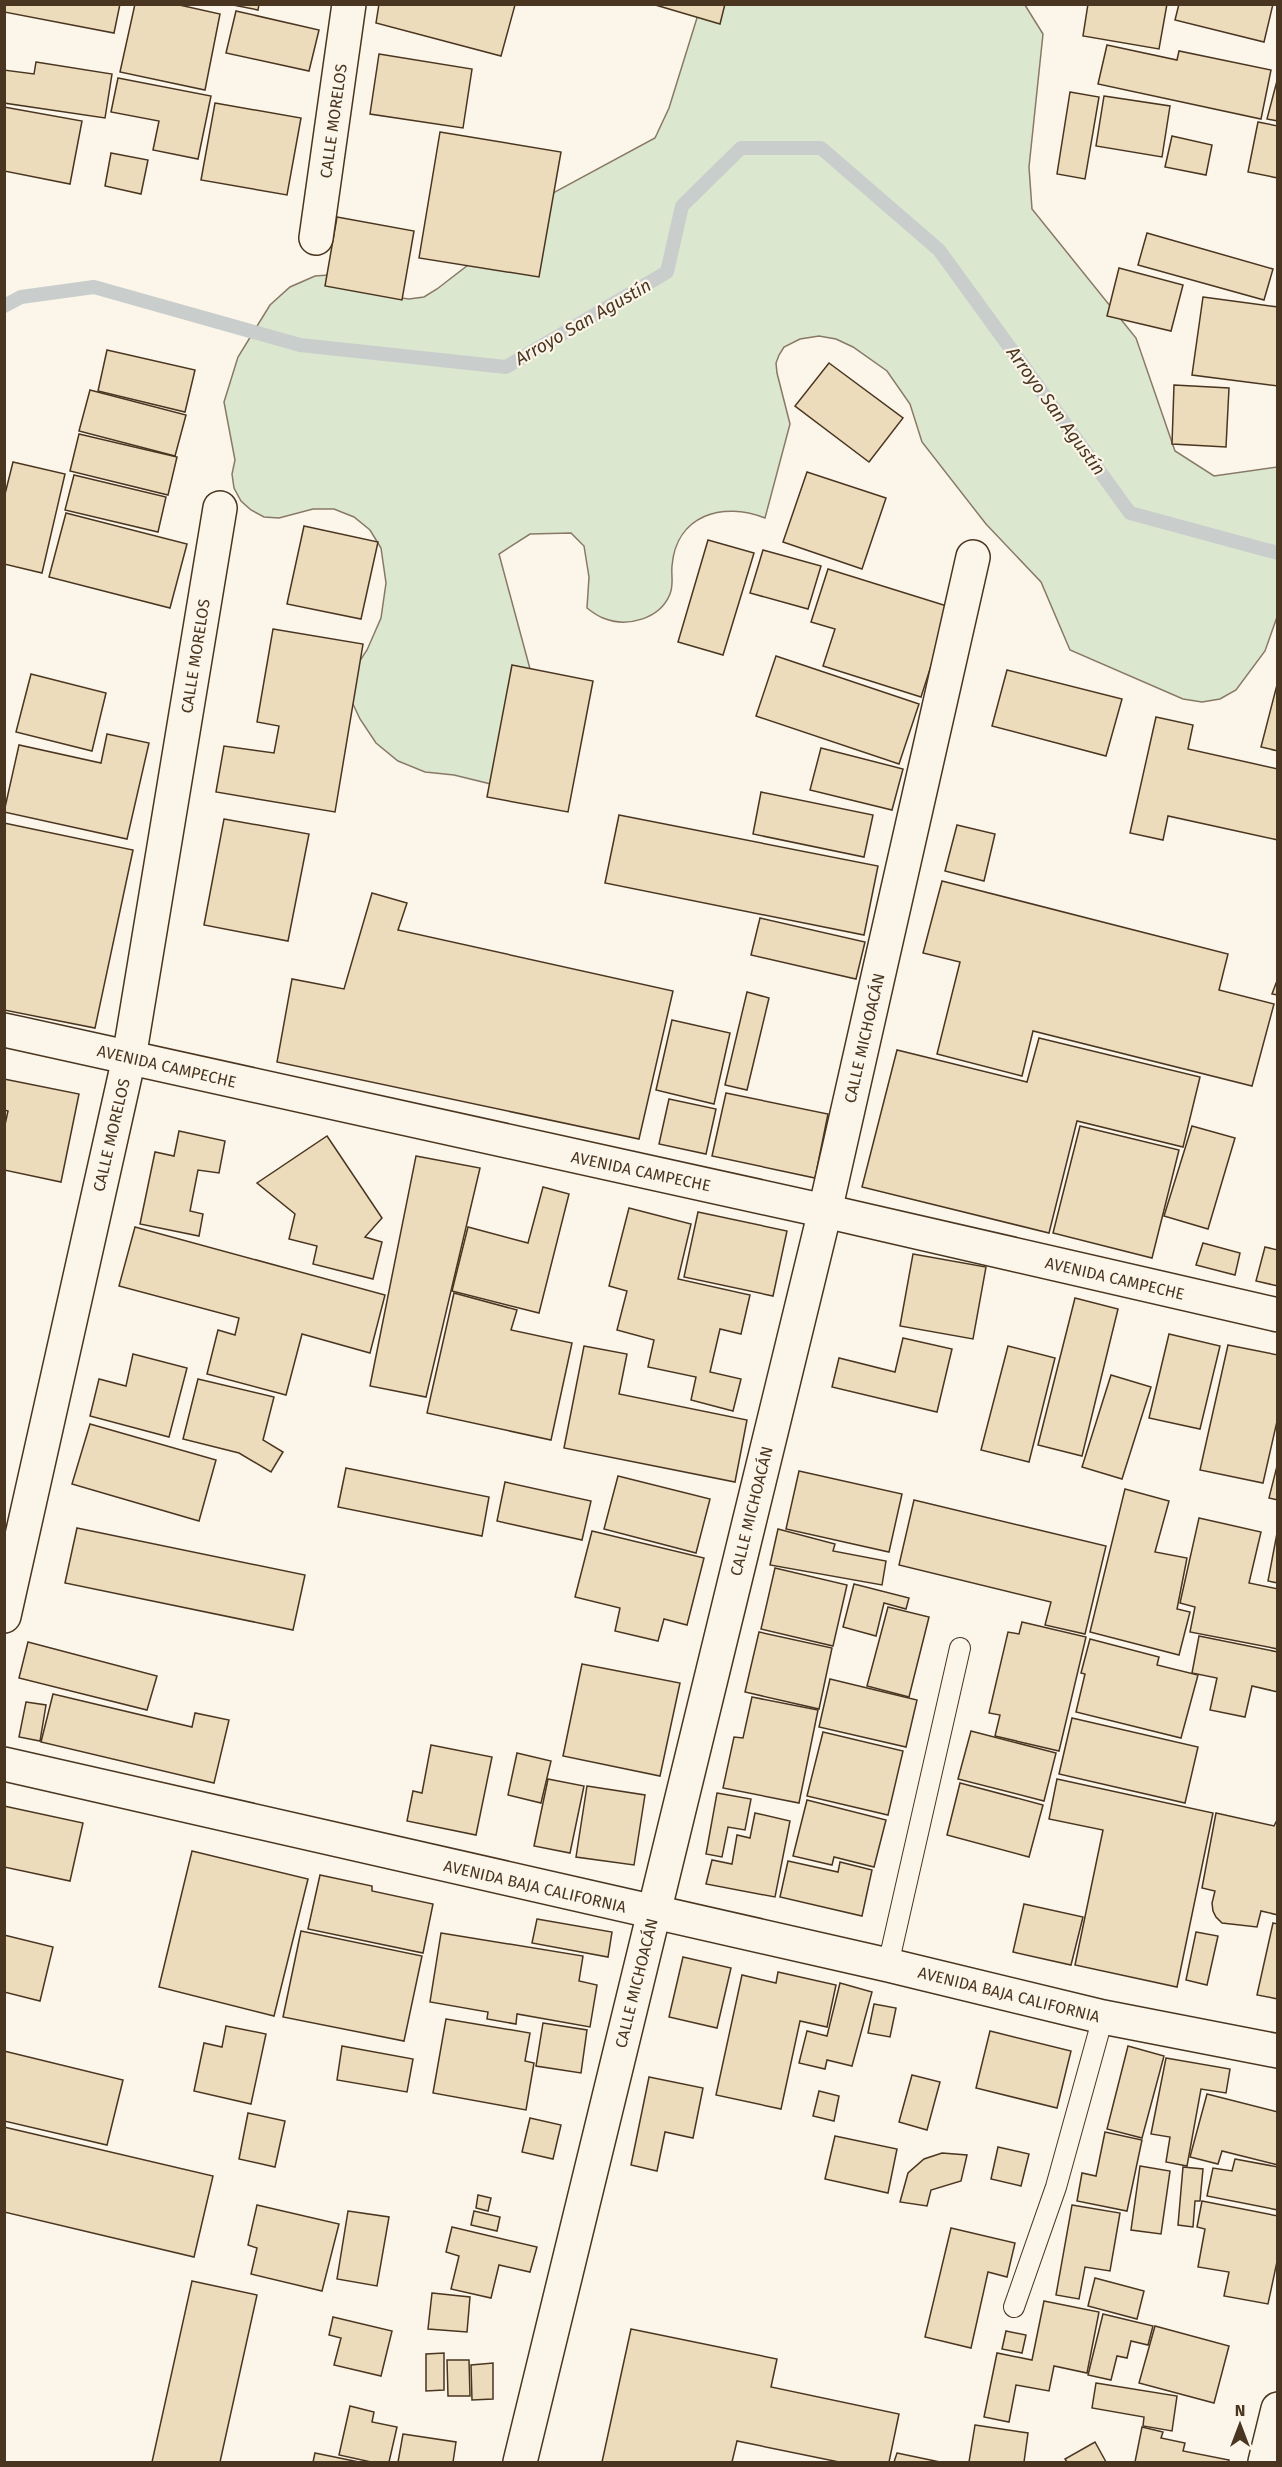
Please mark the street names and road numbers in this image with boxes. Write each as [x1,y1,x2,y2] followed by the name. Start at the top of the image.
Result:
[316,62,351,180] street label: CALLE MORELOS
[177,597,214,715] street label: CALLE MORELOS
[839,971,889,1105] street label: CALLE MICHOACÁN
[95,1041,238,1092] street label: AVENIDA CAMPECHE
[89,1076,134,1194] street label: CALLE MORELOS
[569,1147,712,1196] street label: AVENIDA CAMPECHE
[1043,1253,1186,1304] street label: AVENIDA CAMPECHE
[725,1444,777,1578] street label: CALLE MICHOACÁN
[442,1856,629,1917] street label: AVENIDA BAJA CALIFORNIA
[610,1916,662,2050] street label: CALLE MICHOACÁN
[916,1963,1103,2026] street label: AVENIDA BAJA CALIFORNIA

